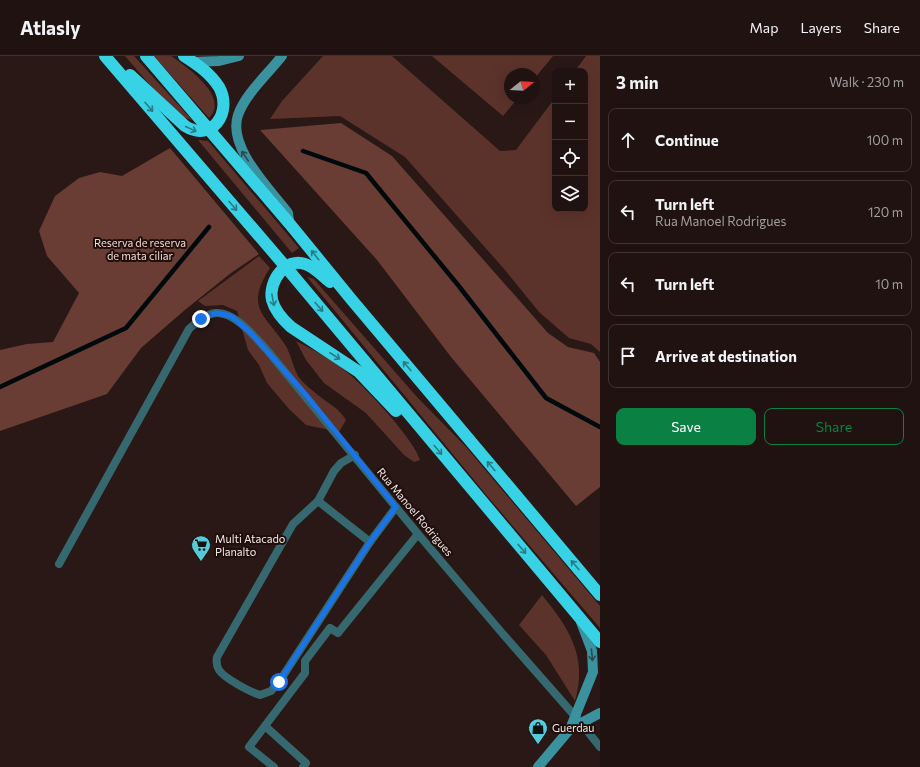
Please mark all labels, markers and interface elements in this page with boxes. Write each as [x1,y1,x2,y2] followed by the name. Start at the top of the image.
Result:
[20,16,81,39] text: Atlasly
[750,19,778,36] text: Map
[800,19,842,36] text: Layers
[864,19,900,36] text: Share
[504,68,540,104] north arrow
[552,68,588,212] map controls
[552,68,588,104] button: +
[616,72,659,93] text: 3 min
[829,74,904,90] text: Walk · 230 m
[144,102,153,112] one-way arrow
[552,104,588,140] button: −
[185,126,197,133] one-way arrow
[617,129,639,151] icon: ahead
[655,131,719,149] text: Continue
[867,132,903,148] text: 100 m
[552,140,588,176] button: locate
[241,150,249,162] one-way arrow
[552,176,588,212] button: layers
[655,195,714,213] text: Turn left
[229,200,238,211] one-way arrow
[617,201,639,223] icon: left
[868,204,903,220] text: 120 m
[655,213,786,229] text: Rua Manoel Rodrigues
[94,236,186,262] park label: Reserva de reserva de mata ciliar
[311,250,320,261] one-way arrow
[617,273,639,295] icon: left
[655,275,714,293] text: Turn left
[875,276,903,292] text: 10 m
[270,294,278,307] one-way arrow
[314,302,323,312] one-way arrow
[192,310,210,328] route end
[617,345,639,367] icon: arrive
[655,347,797,365] text: Arrive at destination
[329,352,340,360] one-way arrow
[403,361,412,372] one-way arrow
[616,408,756,445] button: Save
[764,408,904,445] button: Share
[434,445,443,455] one-way arrow
[487,460,496,471] one-way arrow
[375,465,456,558] street label: Rua Manoel Rodrigues
[215,532,286,558] place label: Multi Atacado Planalto
[190,534,212,562] supermarket icon: Multi Atacado Planalto
[517,544,526,555] one-way arrow
[570,560,579,570] one-way arrow
[588,648,596,661] one-way arrow
[270,673,288,691] route start
[527,717,549,745] shop icon: Guerdau
[552,721,594,734] place label: Guerdau

